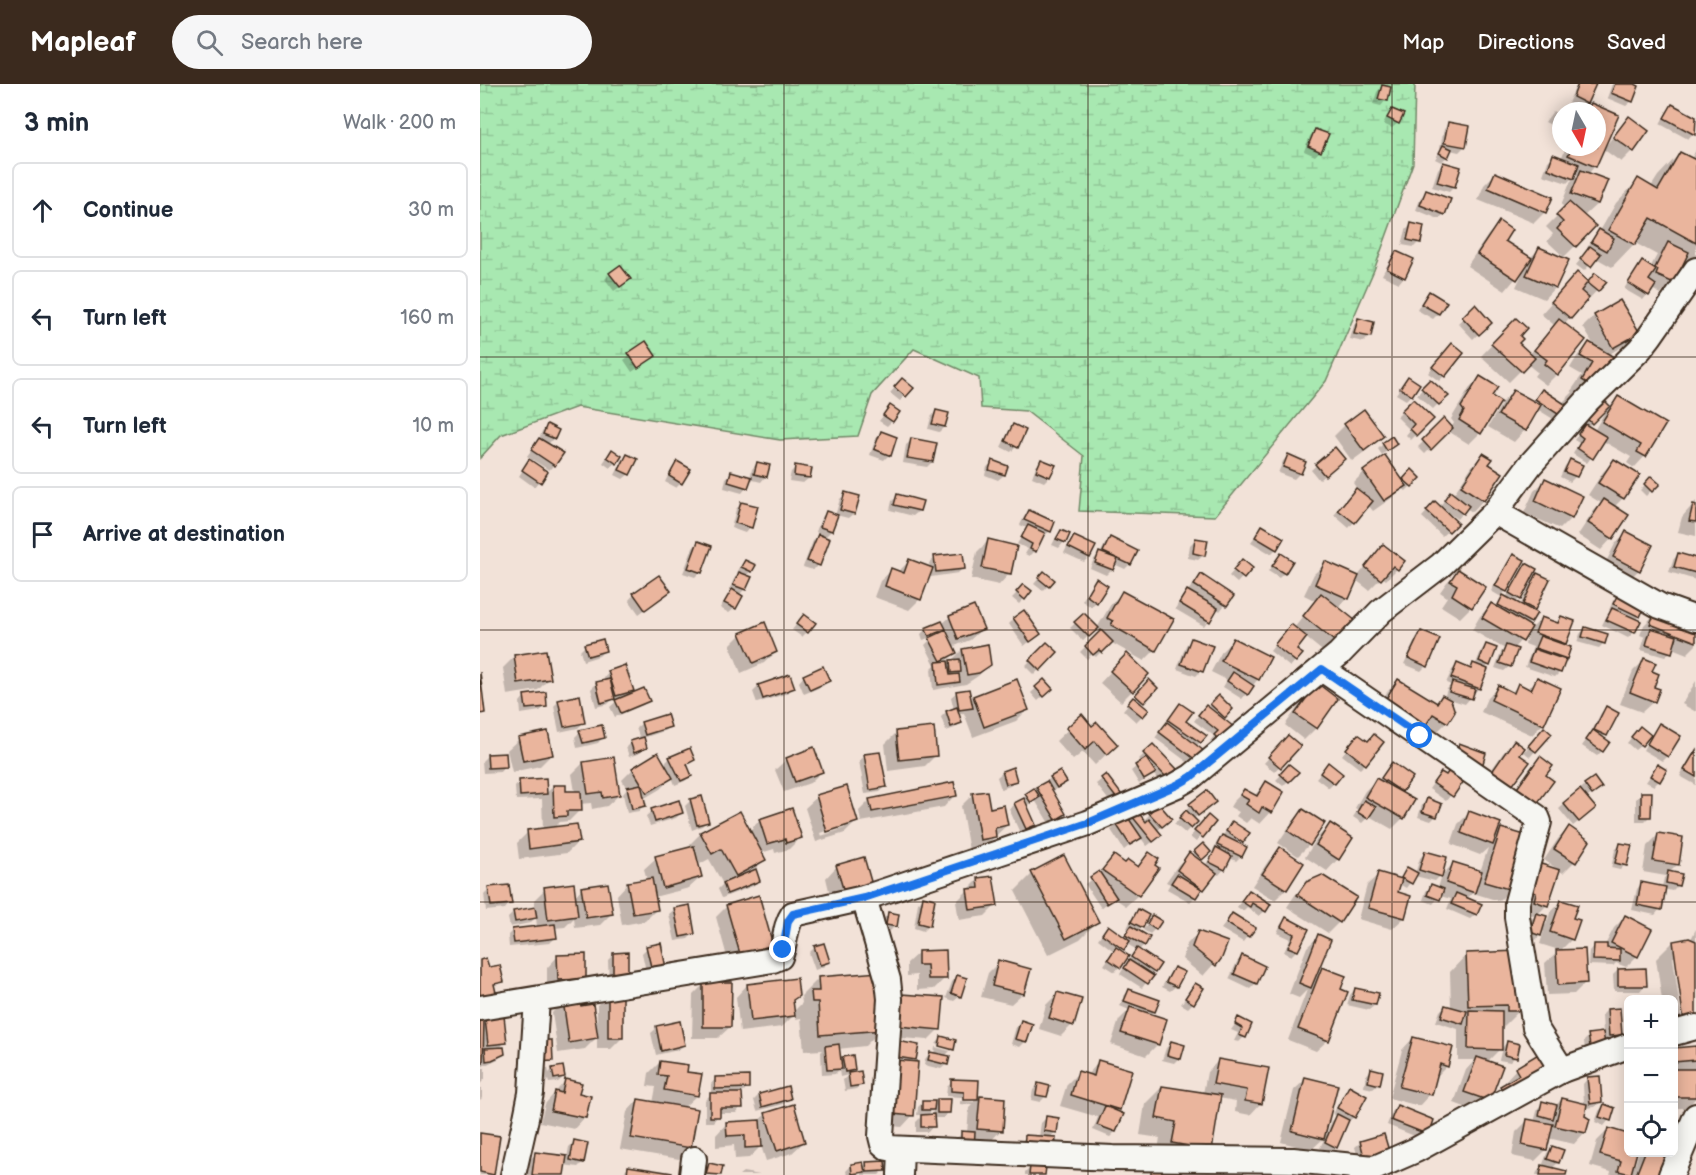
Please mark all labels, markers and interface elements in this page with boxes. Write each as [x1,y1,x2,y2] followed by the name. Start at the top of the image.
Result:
[172,15,592,69] search box
[30,26,136,59] text: Mapleaf
[193,26,226,59] icon: search
[241,29,363,56] text: Search here
[1402,30,1445,55] text: Map
[1478,30,1574,55] text: Directions
[1607,30,1666,55] text: Saved
[1552,102,1606,156] north arrow
[24,108,89,139] text: 3 min
[343,111,456,135] text: Walk · 200 m
[26,194,59,227] icon: ahead
[83,197,173,224] text: Continue
[408,198,454,222] text: 30 m
[26,302,59,335] icon: left
[83,305,167,332] text: Turn left
[400,306,454,330] text: 160 m
[26,410,59,443] icon: left
[83,413,167,440] text: Turn left
[413,414,454,438] text: 10 m
[26,518,59,551] icon: arrive
[83,521,285,548] text: Arrive at destination
[1406,722,1432,748] route start
[769,936,795,962] route end
[1624,995,1678,1157] map controls
[1624,995,1678,1049] button: +
[1624,1049,1678,1103] button: −
[1624,1103,1678,1157] button: locate

